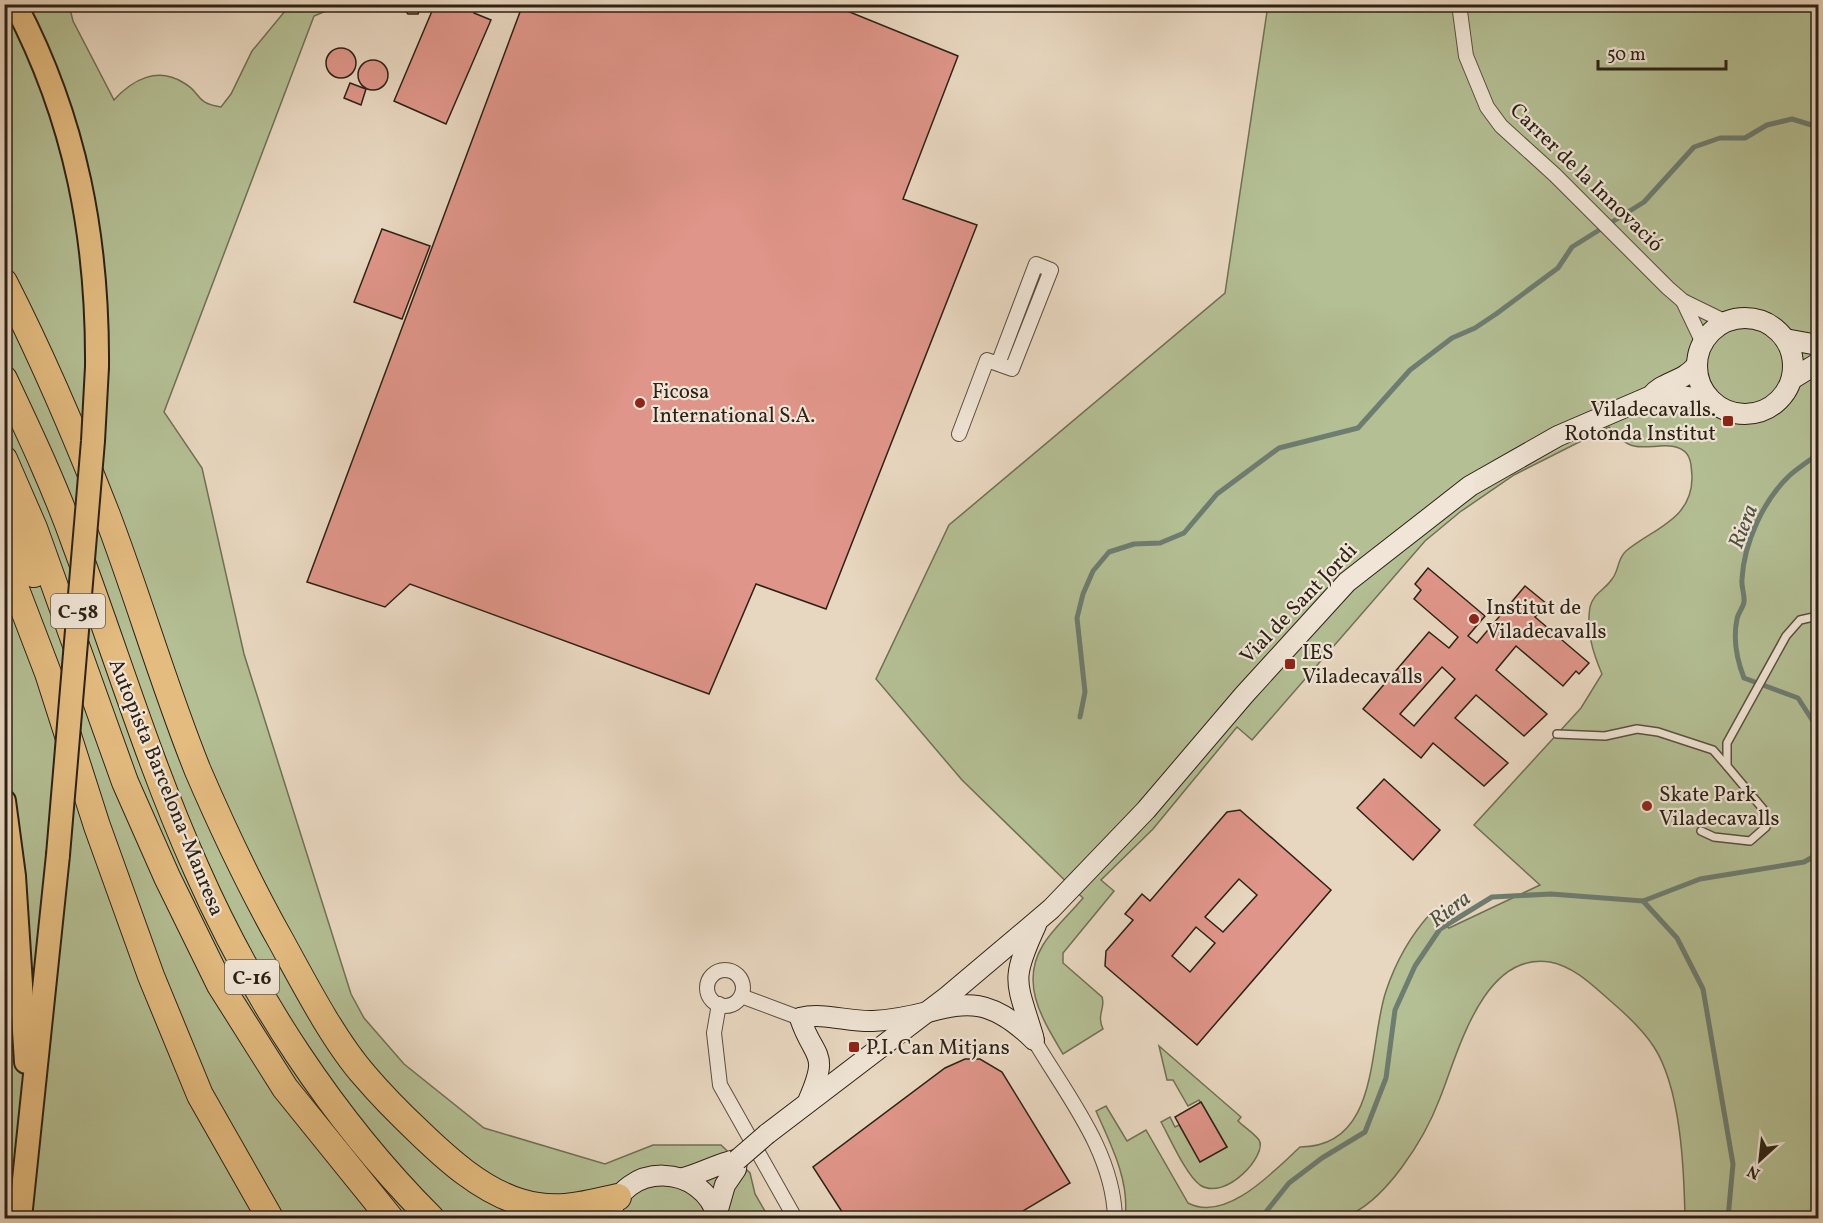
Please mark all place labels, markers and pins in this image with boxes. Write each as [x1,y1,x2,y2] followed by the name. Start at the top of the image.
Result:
[652,378,815,431] place label: Ficosa International S.A.
[633,396,647,410] marker: Ficosa International S.A.
[1564,396,1716,449] place label: Viladecavalls. Rotonda Institut
[1721,414,1735,428] marker: Viladecavalls. Rotonda Institut
[1486,594,1607,647] place label: Institut de Viladecavalls
[1467,612,1481,626] marker: Institut de Viladecavalls
[1302,639,1423,692] place label: IES Viladecavalls
[1283,657,1297,671] marker: IES Viladecavalls
[1659,781,1780,834] place label: Skate Park Viladecavalls
[1640,799,1654,813] marker: Skate Park Viladecavalls
[866,1034,1010,1063] place label: P.I. Can Mitjans
[847,1040,861,1054] marker: P.I. Can Mitjans

